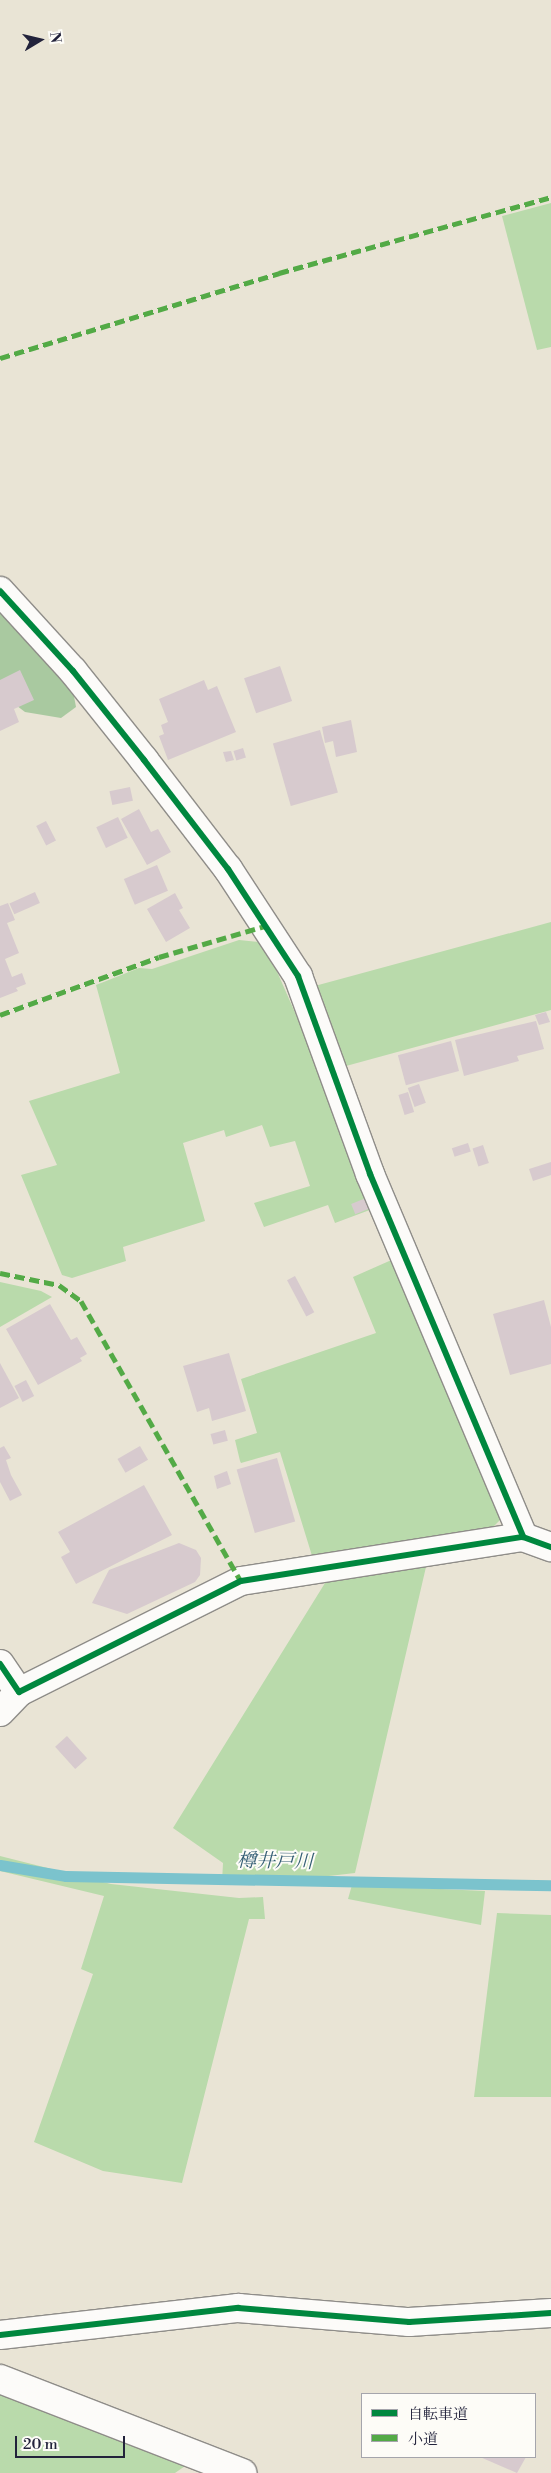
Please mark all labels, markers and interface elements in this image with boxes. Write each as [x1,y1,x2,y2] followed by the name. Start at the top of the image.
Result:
[15,15,65,65] north arrow
[45,31,65,45] text: N
[237,1850,313,1874] water label: 樽井戸川
[361,2393,536,2458] legend
[408,2405,468,2424] text: 自転車道
[18,2426,128,2458] scale bar
[408,2430,438,2449] text: 小道
[23,2435,58,2454] text: 20 m

